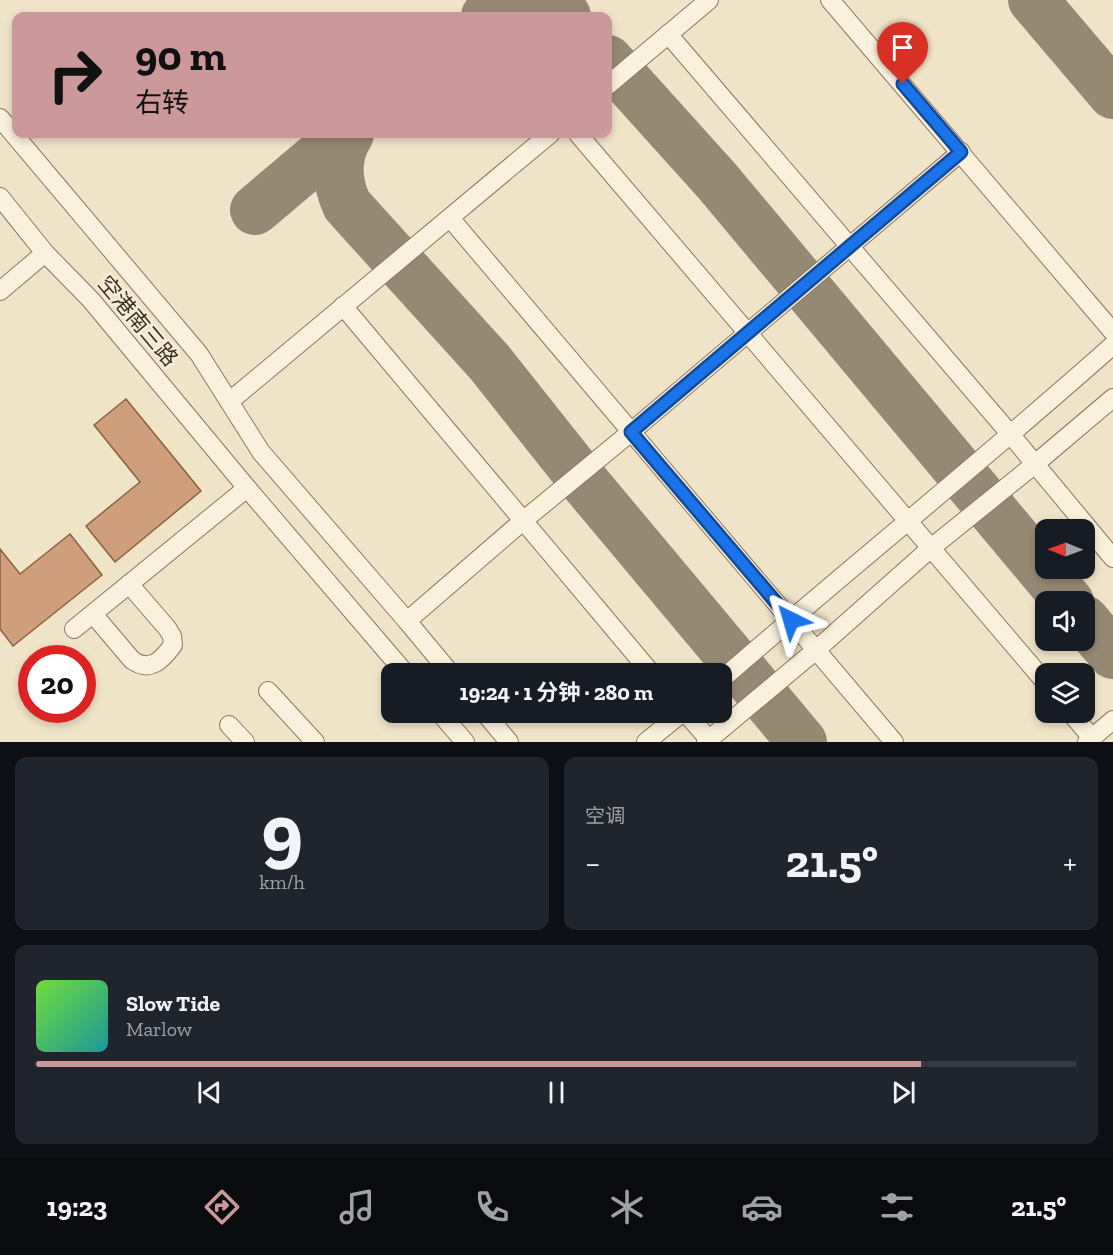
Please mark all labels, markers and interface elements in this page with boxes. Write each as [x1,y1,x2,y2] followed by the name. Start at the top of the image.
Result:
[877,22,928,84] pin
[135,30,226,81] text: 90 m
[886,31,919,64] icon: arrive
[36,36,114,114] icon: right
[135,87,189,119] text: 右转
[92,270,184,372] street label: 空港南三路
[1035,519,1095,579] north arrow
[1035,519,1095,723] map controls
[759,588,823,652] position arrow
[1035,591,1095,651] button: sound
[18,645,96,723] speed limit sign: 20
[1035,663,1095,723] button: layers
[460,679,653,706] text: 19:24 · 1 分钟 · 280 m
[261,784,303,878] text: 9
[585,804,625,828] text: 空调
[786,835,878,889] text: 21.5°
[585,843,600,882] text: −
[1063,843,1077,882] text: +
[259,870,305,894] text: km/h
[126,990,220,1017] text: Slow Tide
[126,1017,192,1041] text: Marlow
[193,1076,226,1109] icon: previous
[540,1076,573,1109] icon: pause
[887,1076,920,1109] icon: next
[201,1186,243,1228] icon: directions
[336,1186,378,1228] icon: music
[471,1186,513,1228] icon: phone
[606,1186,648,1228] icon: climate
[741,1186,783,1228] icon: car
[876,1186,918,1228] icon: filters
[47,1191,107,1223] text: 19:23
[1011,1191,1066,1223] text: 21.5°

